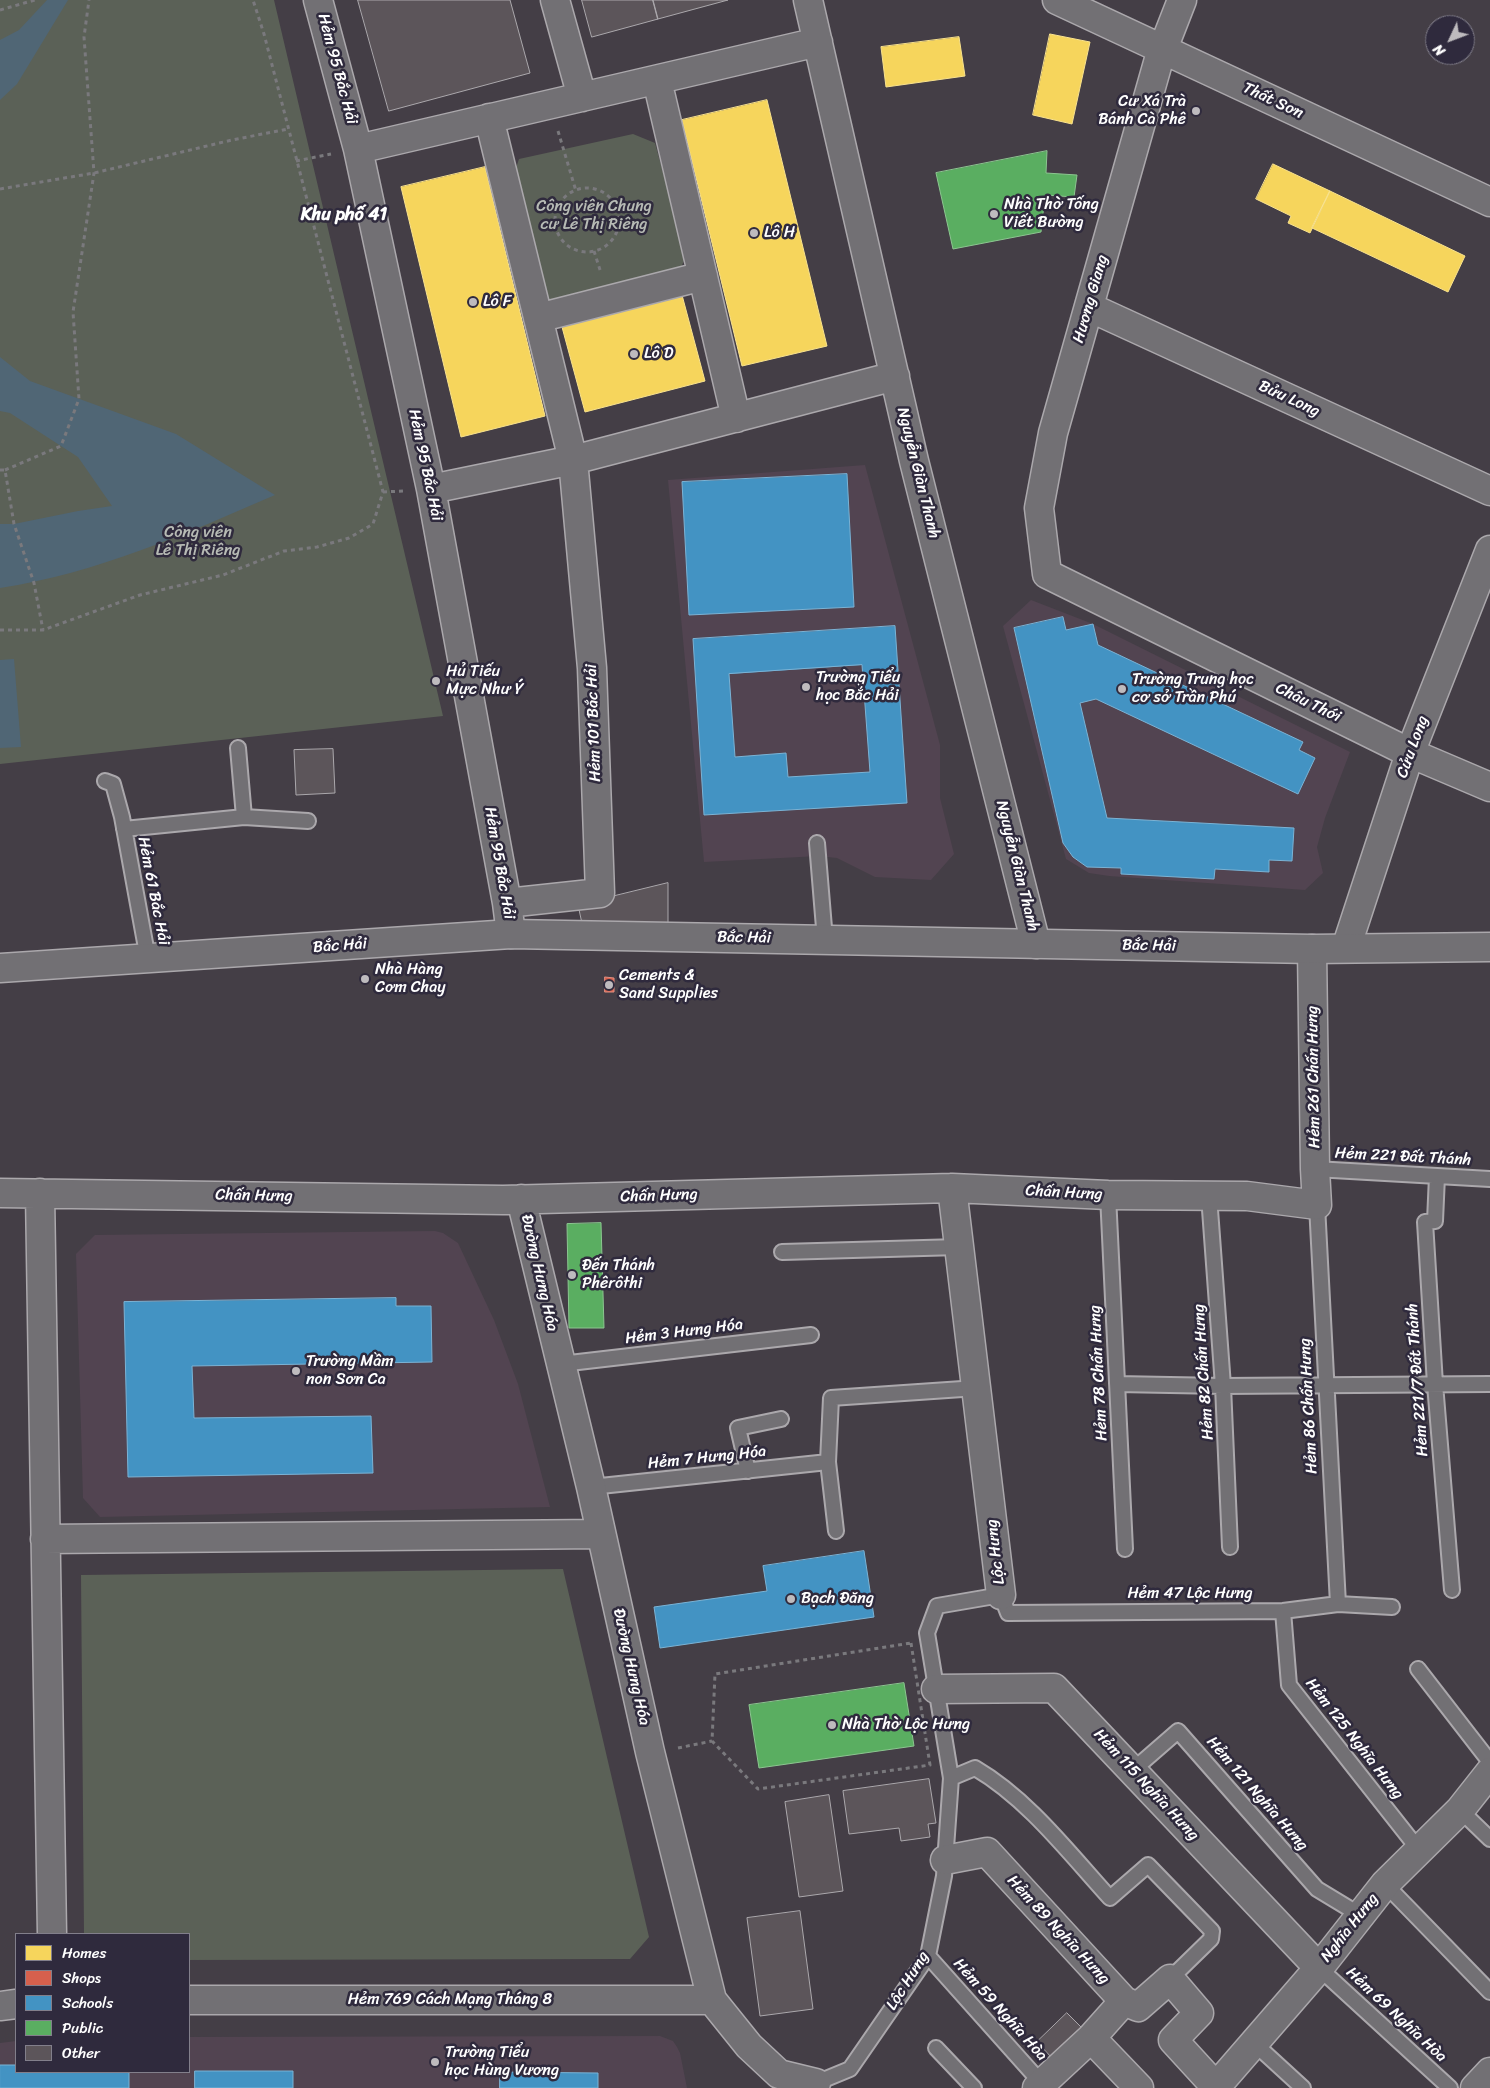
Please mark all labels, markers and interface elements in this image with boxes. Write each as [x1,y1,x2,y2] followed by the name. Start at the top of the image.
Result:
[313,12,361,126] street label: Hẻm 95 Bắc Hải
[1425,15,1475,65] north arrow
[1427,38,1452,62] text: N
[1240,79,1306,123] street label: Thất Sơn
[1098,92,1186,130] place label: Cư Xá Trà Bánh Cà Phê
[1190,105,1202,117] marker: Cư Xá Trà Bánh Cà Phê
[1004,195,1099,233] place label: Nhà Thờ Tống Viết Bường
[536,197,652,235] park label: Công viên Chung cư Lê Thị Riêng
[301,204,387,226] district label: Khu phố 41
[988,208,1000,220] marker: Nhà Thờ Tống Viết Bường
[764,223,795,243] place label: Lô H
[748,227,760,239] marker: Lô H
[1069,253,1113,345] street label: Hương Giang
[483,292,511,312] place label: Lô F
[467,296,479,308] marker: Lô F
[644,344,673,364] place label: Lô D
[628,348,640,360] marker: Lô D
[1255,377,1323,421] street label: Bửu Long
[892,405,944,541] street label: Nguyễn Giàn Thanh
[404,407,446,523] street label: Hẻm 95 Bắc Hải
[156,523,240,561] park label: Công viên Lê Thị Riêng
[446,662,524,700] place label: Hủ Tiếu Mực Như Ý
[582,664,606,782] street label: Hẻm 101 Bắc Hải
[816,668,900,706] place label: Trường Tiểu học Bắc Hải
[1132,670,1254,708] place label: Trường Trung học cơ sở Trần Phú
[430,675,442,687] marker: Hủ Tiếu Mực Như Ý
[1272,679,1344,727] street label: Châu Thới
[800,681,812,693] marker: Trường Tiểu học Bắc Hải
[1116,683,1128,695] marker: Trường Trung học cơ sở Trần Phú
[1393,713,1433,781] street label: Cửu Long
[991,798,1043,934] street label: Nguyễn Giàn Thanh
[480,805,518,921] street label: Hẻm 95 Bắc Hải
[133,835,173,947] street label: Hẻm 61 Bắc Hải
[717,928,771,948] street label: Bắc Hải
[312,935,368,957] street label: Bắc Hải
[1122,936,1176,956] street label: Bắc Hải
[375,960,446,998] place label: Nhà Hàng Cơm Chay
[619,966,718,1004] place label: Cements & Sand Supplies
[359,973,371,985] marker: Nhà Hàng Cơm Chay
[603,979,615,991] marker: Cements & Sand Supplies
[1303,1006,1325,1148] street label: Hẻm 261 Chấn Hưng
[1334,1144,1472,1170] street label: Hẻm 221 Đất Thánh
[1025,1181,1103,1205] street label: Chấn Hưng
[620,1185,698,1207] street label: Chấn Hưng
[215,1186,293,1206] street label: Chấn Hưng
[516,1213,562,1333] street label: Đường Hưng Hóa
[582,1256,655,1294] place label: Đến Thánh Phêrôthi
[566,1269,578,1281] marker: Đến Thánh Phêrôthi
[1190,1303,1218,1441] street label: Hẻm 82 Chấn Hưng
[1403,1303,1433,1457] street label: Hẻm 221/7 Đất Thánh
[1086,1305,1112,1441] street label: Hẻm 78 Chấn Hưng
[624,1315,744,1349] street label: Hẻm 3 Hưng Hóa
[1296,1338,1322,1474] street label: Hẻm 86 Chấn Hưng
[306,1352,394,1390] place label: Trường Mầm non Sơn Ca
[290,1365,302,1377] marker: Trường Mầm non Sơn Ca
[647,1442,767,1474] street label: Hẻm 7 Hưng Hóa
[982,1518,1010,1586] street label: Lộc Hưng
[1128,1584,1252,1604] street label: Hẻm 47 Lộc Hưng
[801,1589,874,1609] place label: Bạch Đăng
[785,1593,797,1605] marker: Bạch Đăng
[608,1607,654,1727] street label: Đường Hưng Hóa
[1301,1675,1407,1803] street label: Hẻm 125 Nghĩa Hưng
[842,1715,970,1735] place label: Nhà Thờ Lộc Hưng
[826,1719,838,1731] marker: Nhà Thờ Lộc Hưng
[1089,1725,1203,1845] street label: Hẻm 115 Nghĩa Hưng
[1202,1733,1312,1855] street label: Hẻm 121 Nghĩa Hưng
[1003,1872,1113,1988] street label: Hẻm 89 Nghĩa Hưng
[1317,1890,1383,1966] street label: Nghĩa Hưng
[15,1933,190,2073] legend
[62,1940,106,1966] text: Homes
[882,1948,934,2014] street label: Lộc Hưng
[949,1955,1051,2065] street label: Hẻm 59 Nghĩa Hòa
[1342,1963,1450,2067] street label: Hẻm 69 Nghĩa Hòa
[62,1965,101,1991] text: Shops
[62,1990,113,2016] text: Schools
[348,1990,552,2010] street label: Hẻm 769 Cách Mạng Tháng 8
[62,2015,103,2041] text: Public
[62,2040,100,2066] text: Other
[445,2043,559,2081] place label: Trường Tiểu học Hùng Vương
[429,2056,441,2068] marker: Trường Tiểu học Hùng Vương

